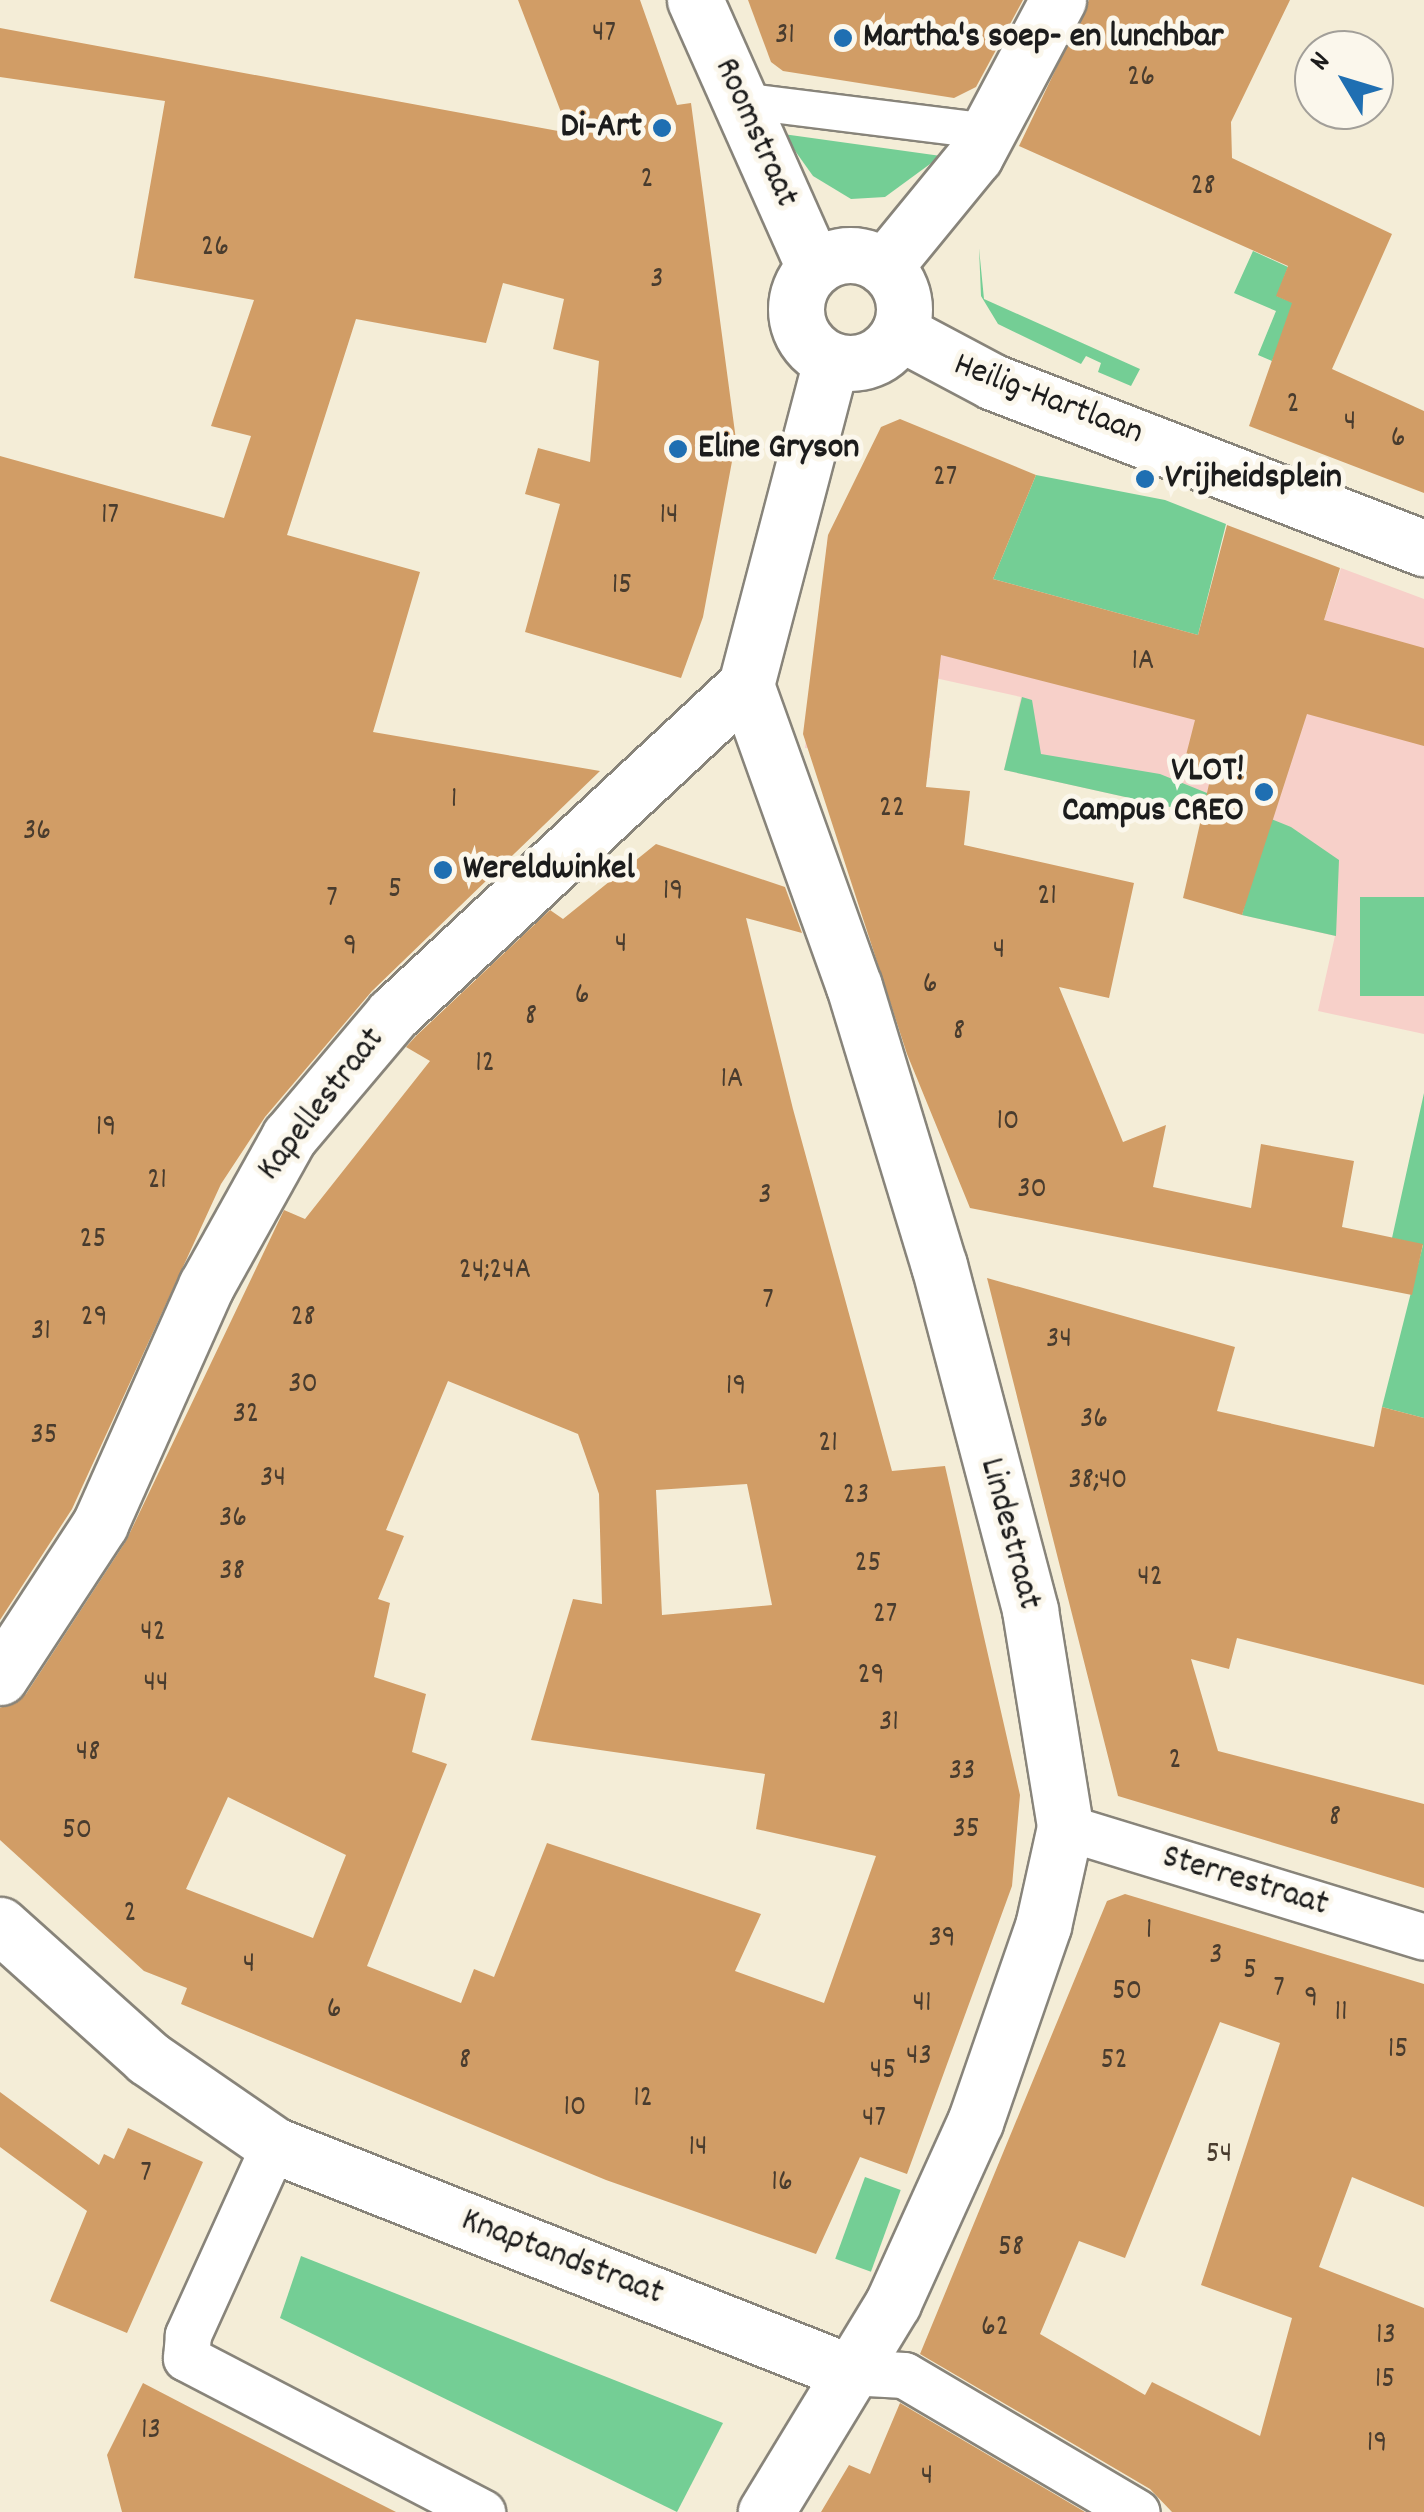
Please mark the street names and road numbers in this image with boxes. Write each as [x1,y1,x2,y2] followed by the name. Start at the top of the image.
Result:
[704,52,806,214] street label: Roomstraat
[947,345,1149,455] street label: Heilig-Hartlaan
[249,1020,395,1190] street label: Kapellestraat
[969,1454,1049,1614] street label: Lindestraat
[1157,1837,1333,1927] street label: Sterrestraat
[455,2200,669,2316] street label: Knaptandstraat

